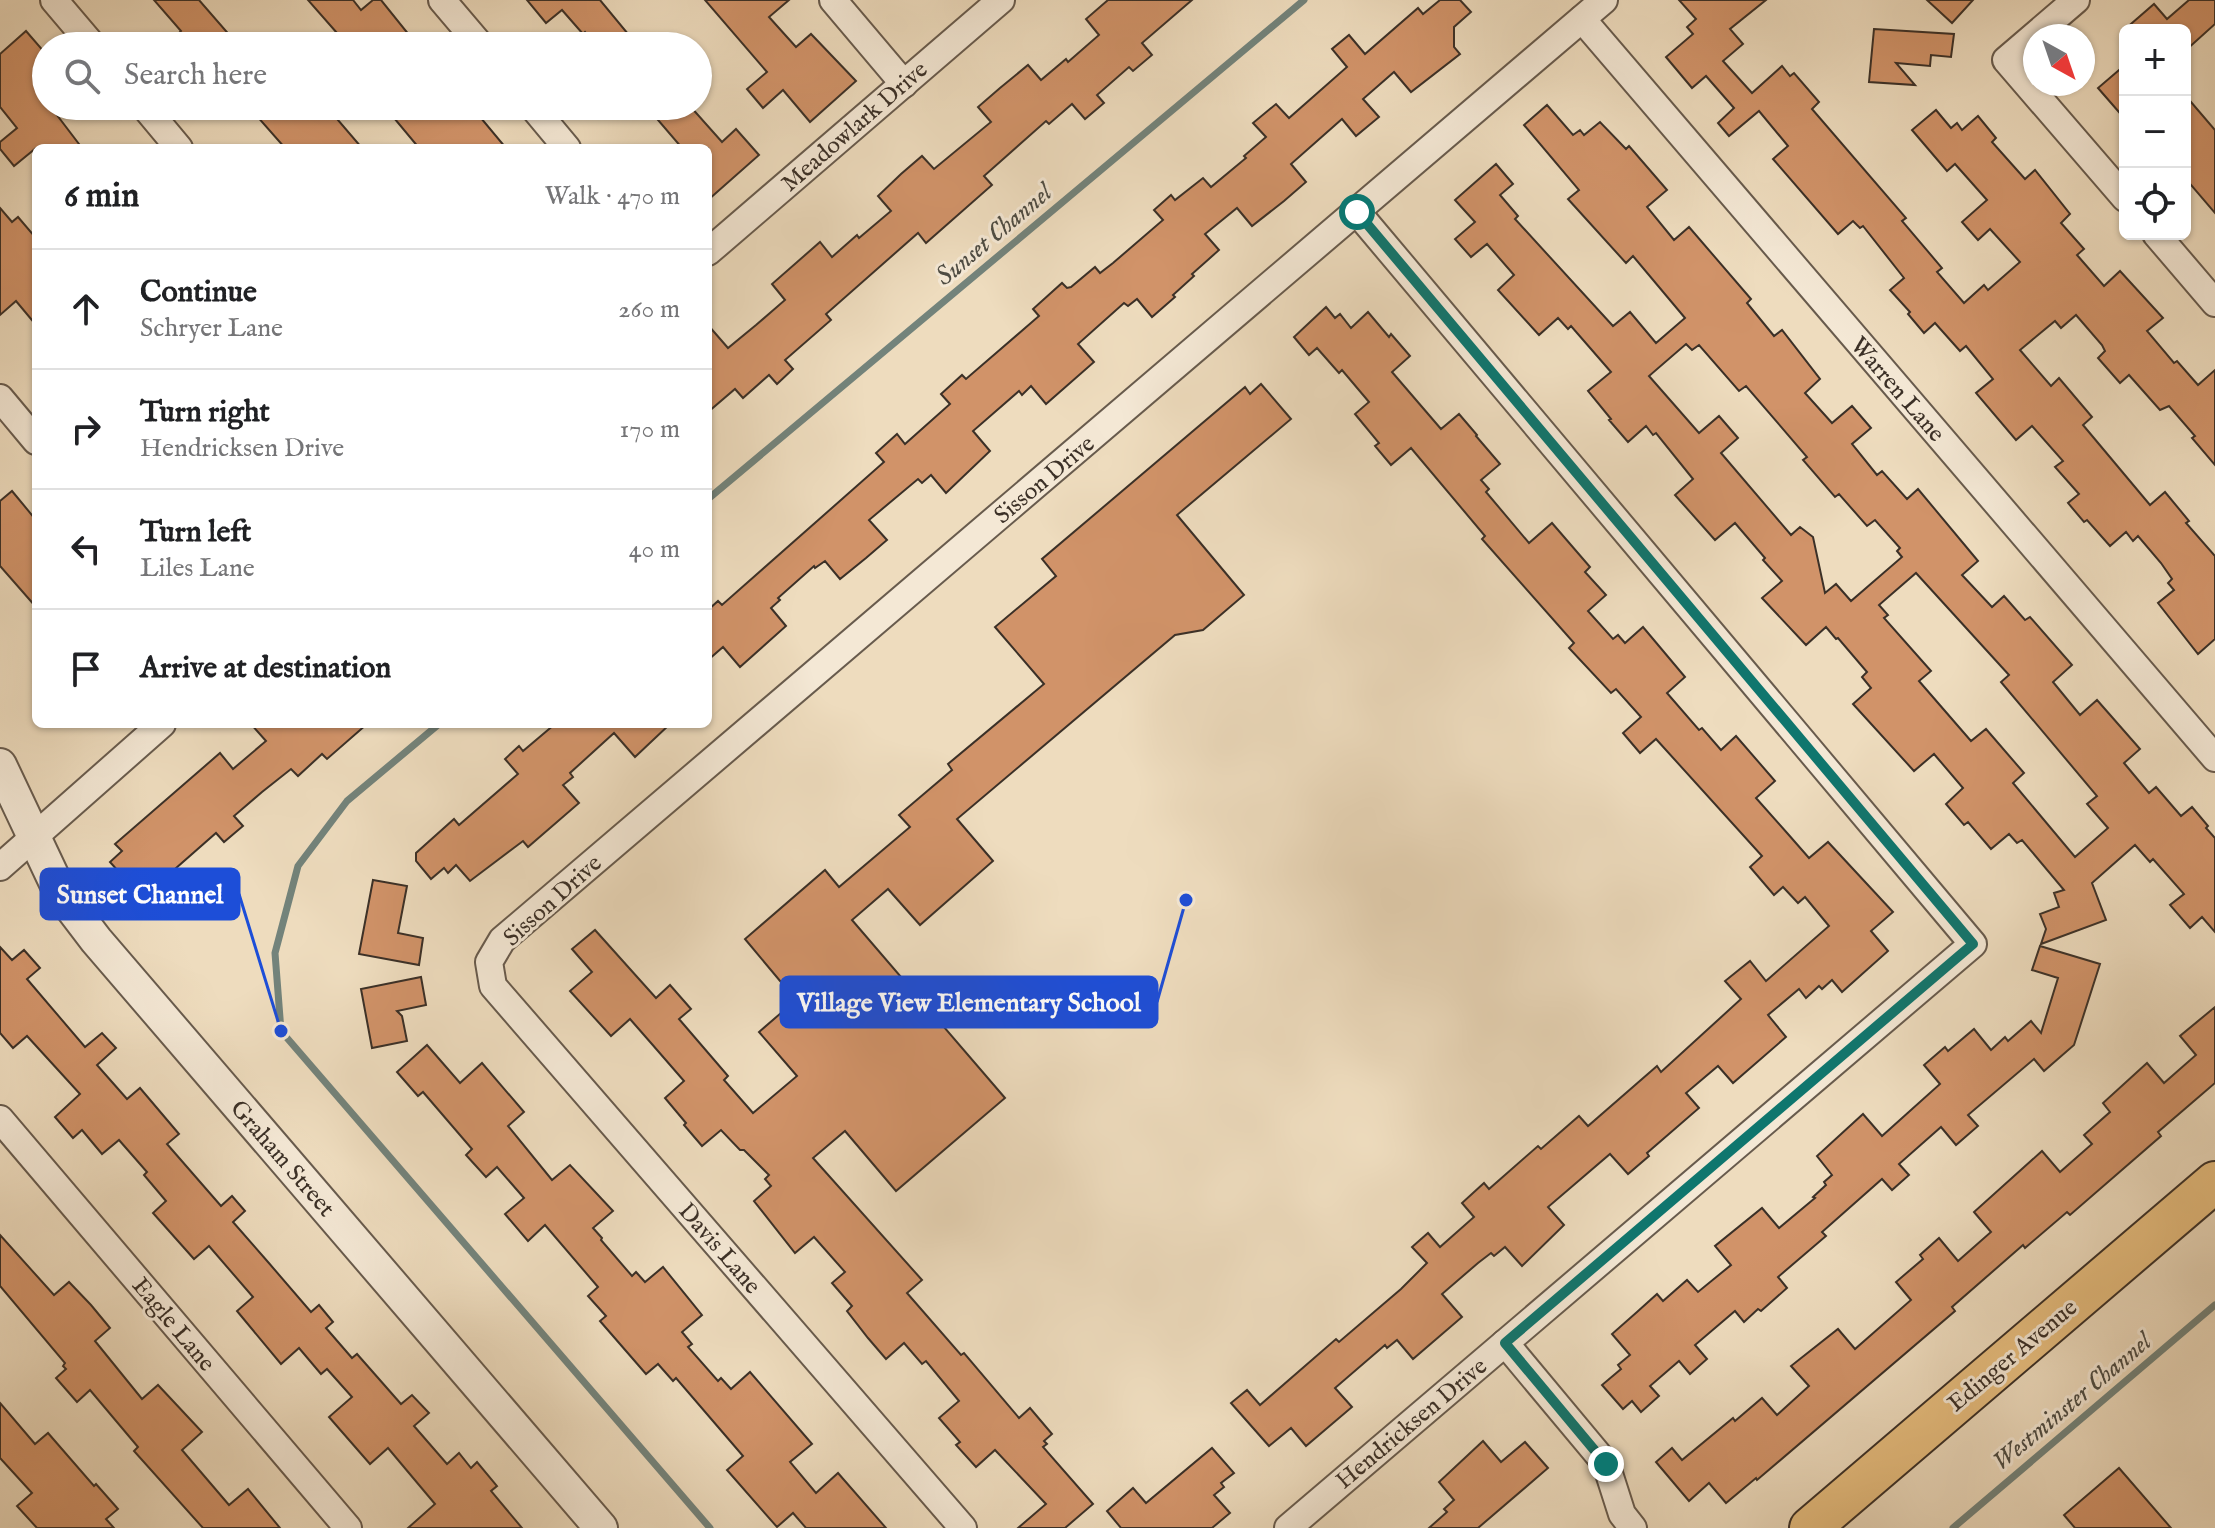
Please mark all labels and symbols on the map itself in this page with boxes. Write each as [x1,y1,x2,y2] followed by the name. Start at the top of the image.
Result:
[2023,24,2095,96] north arrow
[775,55,935,199] street label: Meadowlark Drive
[929,176,1060,293] water label: Sunset Channel
[1339,194,1375,230] route start
[1843,331,1951,449] street label: Warren Lane
[988,429,1102,531] street label: Sisson Drive
[497,849,609,954] street label: Sisson Drive
[41,869,239,919] callout: Sunset Channel
[57,879,224,912] text: Sunset Channel
[781,977,1157,1027] callout: Village View Elementary School
[796,987,1142,1020] text: Village View Elementary School
[223,1094,341,1224] street label: Graham Street
[671,1197,767,1301] street label: Davis Lane
[124,1271,221,1379] street label: Eagle Lane
[1942,1293,2084,1419] street label: Edinger Avenue
[1986,1325,2160,1478] water label: Westminster Channel
[1330,1352,1494,1497] street label: Hendricksen Drive
[1588,1446,1624,1482] route end

